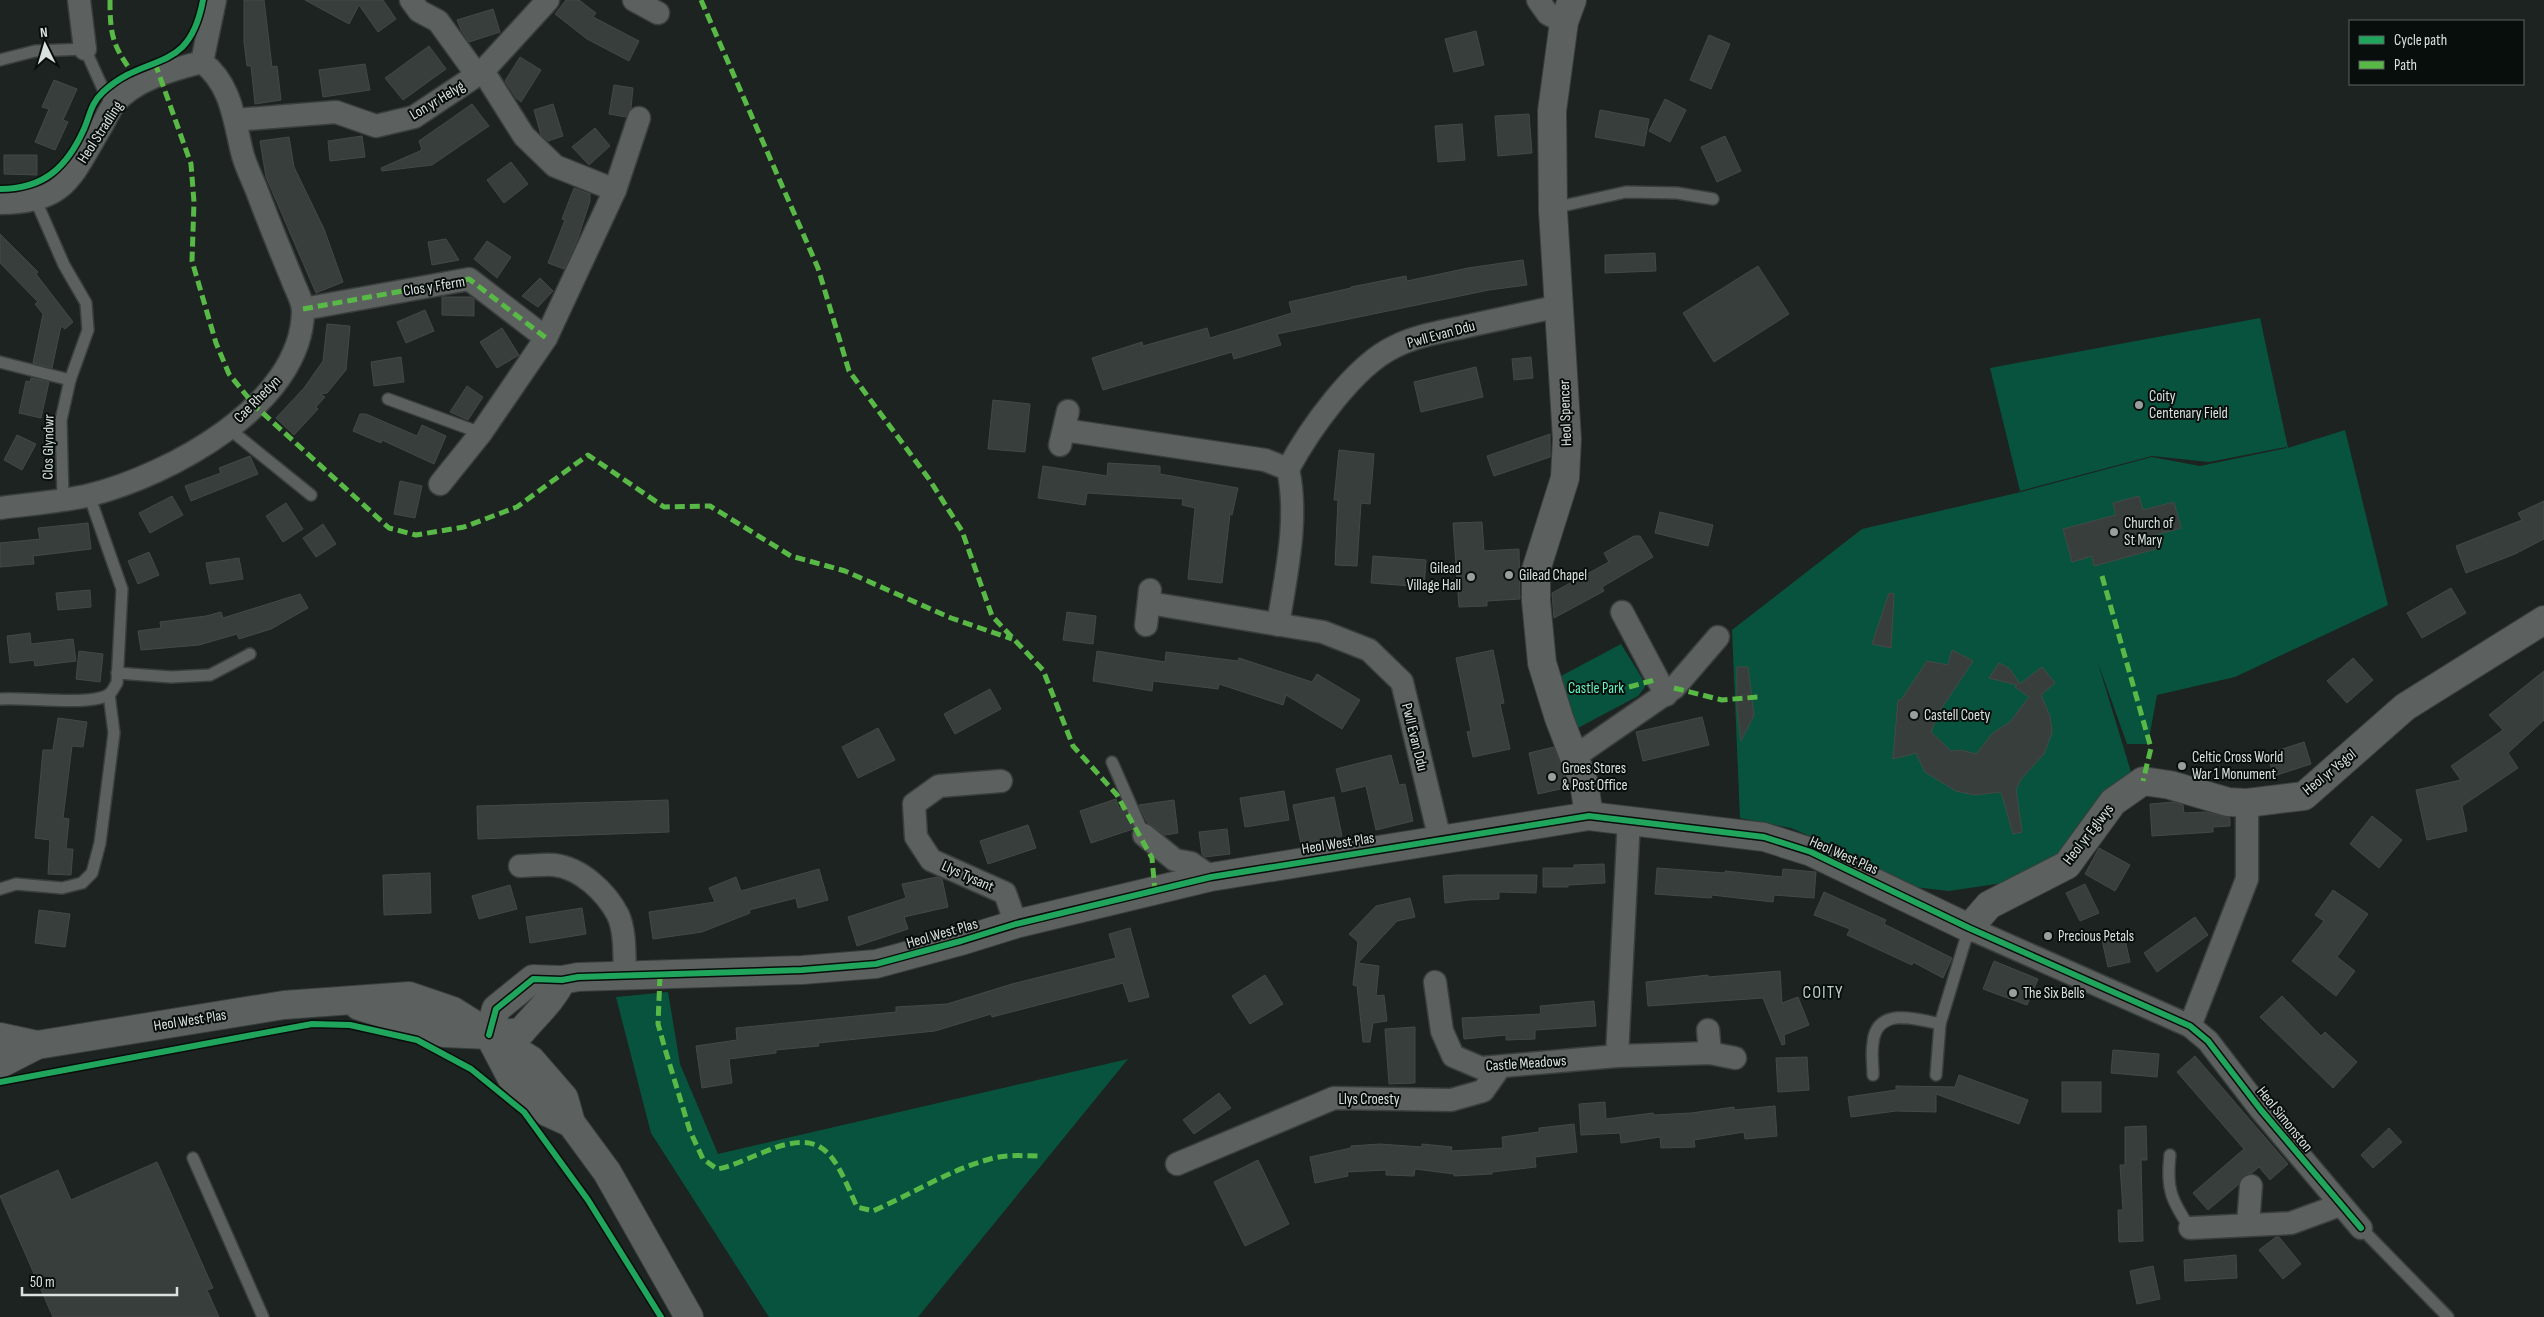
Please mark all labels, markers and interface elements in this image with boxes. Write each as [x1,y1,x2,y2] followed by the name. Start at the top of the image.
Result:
[20,20,70,70] north arrow
[2349,20,2524,85] legend
[39,24,48,41] text: N
[2394,31,2447,50] text: Cycle path
[2394,56,2417,75] text: Path
[406,77,468,124] street label: Lon yr Helyg
[73,98,128,167] street label: Heol Stradling
[402,272,466,301] street label: Clos y Fferm
[1405,316,1477,353] street label: Pwll Evan Ddu
[230,372,285,427] street label: Cae Rhedyn
[1555,379,1576,446] street label: Heol Spencer
[2149,387,2228,423] place label: Coity Centenary Field
[2133,399,2145,411] marker: Coity Centenary Field
[38,413,59,480] street label: Clos Glyndwr
[2124,514,2174,550] place label: Church of St Mary
[2108,526,2120,538] marker: Church of St Mary
[1407,559,1461,595] place label: Gilead Village Hall
[1519,566,1587,585] place label: Gilead Chapel
[1503,569,1515,581] marker: Gilead Chapel
[1465,571,1477,583] marker: Gilead Village Hall
[1568,679,1624,698] park label: Castle Park
[1397,701,1432,773] street label: Pwll Evan Ddu
[1924,706,1991,725] place label: Castell Coety
[1908,709,1920,721] marker: Castell Coety
[2299,745,2360,800] street label: Heol yr Ysgol
[2192,748,2283,784] place label: Celtic Cross World War 1 Monument
[1562,759,1628,795] place label: Groes Stores & Post Office
[2176,760,2188,772] marker: Celtic Cross World War 1 Monument
[1546,771,1558,783] marker: Groes Stores & Post Office
[2059,800,2118,869] street label: Heol yr Eglwys
[1300,828,1376,859] street label: Heol West Plas
[1806,832,1881,879] street label: Heol West Plas
[939,857,997,897] street label: Llys Tysant
[904,914,980,953] street label: Heol West Plas
[2058,927,2134,946] place label: Precious Petals
[2042,930,2054,942] marker: Precious Petals
[1803,982,1843,1003] district label: COITY
[2023,984,2085,1003] place label: The Six Bells
[2007,987,2019,999] marker: The Six Bells
[152,1005,228,1036] street label: Heol West Plas
[1485,1051,1567,1076] street label: Castle Meadows
[2252,1083,2317,1156] street label: Heol Simonston
[1338,1090,1400,1109] street label: Llys Croesty
[22,1264,178,1296] scale bar
[30,1273,55,1292] text: 50 m

